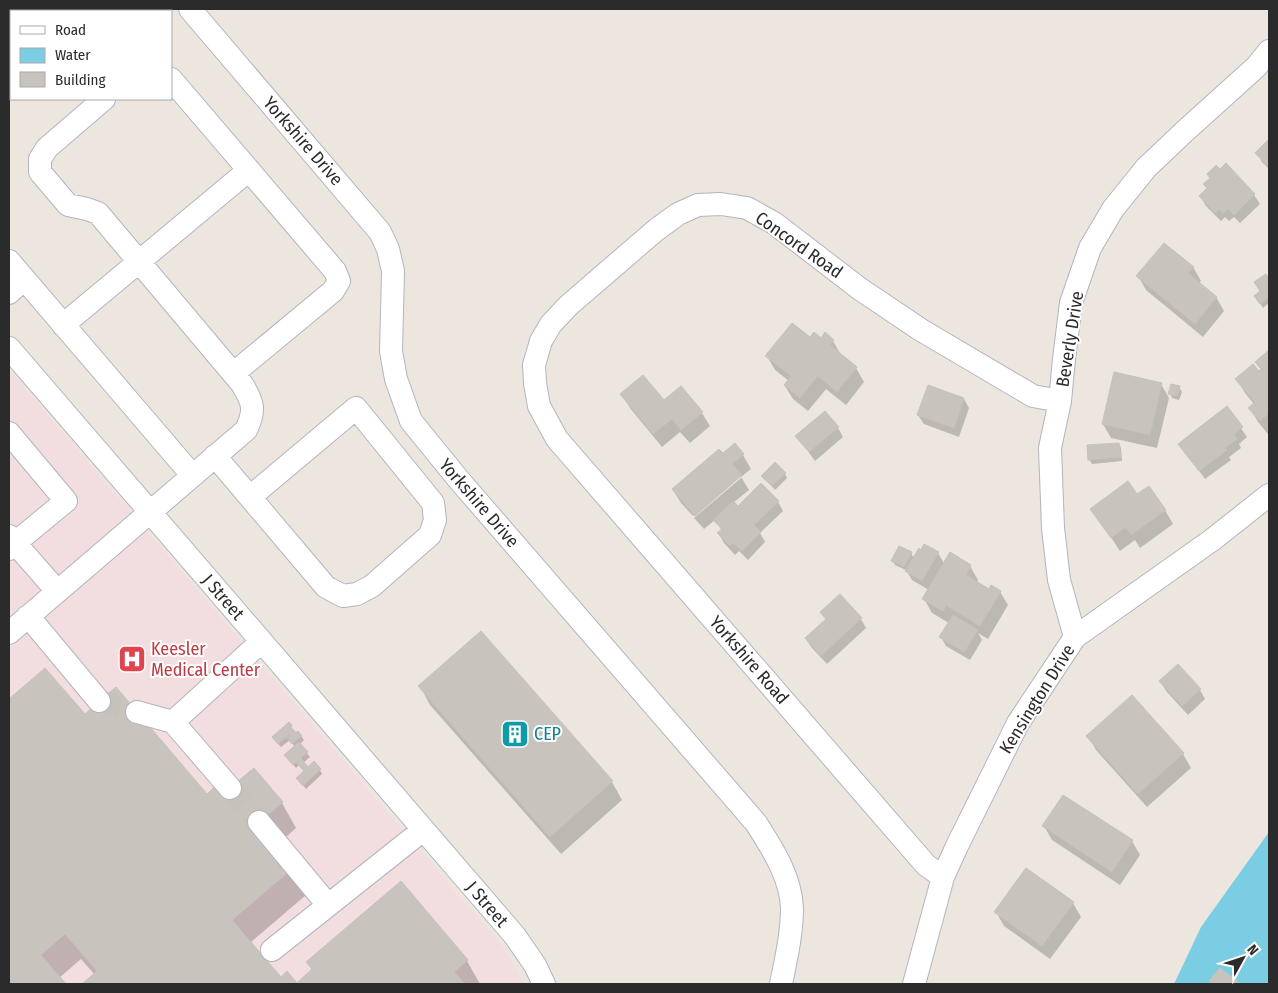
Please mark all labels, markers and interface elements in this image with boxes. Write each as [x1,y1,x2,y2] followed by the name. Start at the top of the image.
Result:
[10,10,172,100] legend
[55,21,86,39] text: Road
[55,46,91,64] text: Water
[55,71,106,89] text: Building
[258,92,348,190] street label: Yorkshire Drive
[751,207,847,283] street label: Concord Road
[1052,289,1088,388] street label: Beverly Drive
[434,454,524,552] street label: Yorkshire Drive
[197,570,249,624] street label: J Street
[705,611,793,709] street label: Yorkshire Road
[151,638,261,681] place label: Keesler Medical Center
[995,640,1079,758] street label: Kensington Drive
[117,644,147,674] hospital icon: Keesler Medical Center
[500,719,530,749] building icon: CEP
[534,723,561,745] place label: CEP
[461,877,513,931] street label: J Street
[1218,933,1268,983] north arrow
[1243,941,1262,959] text: N

